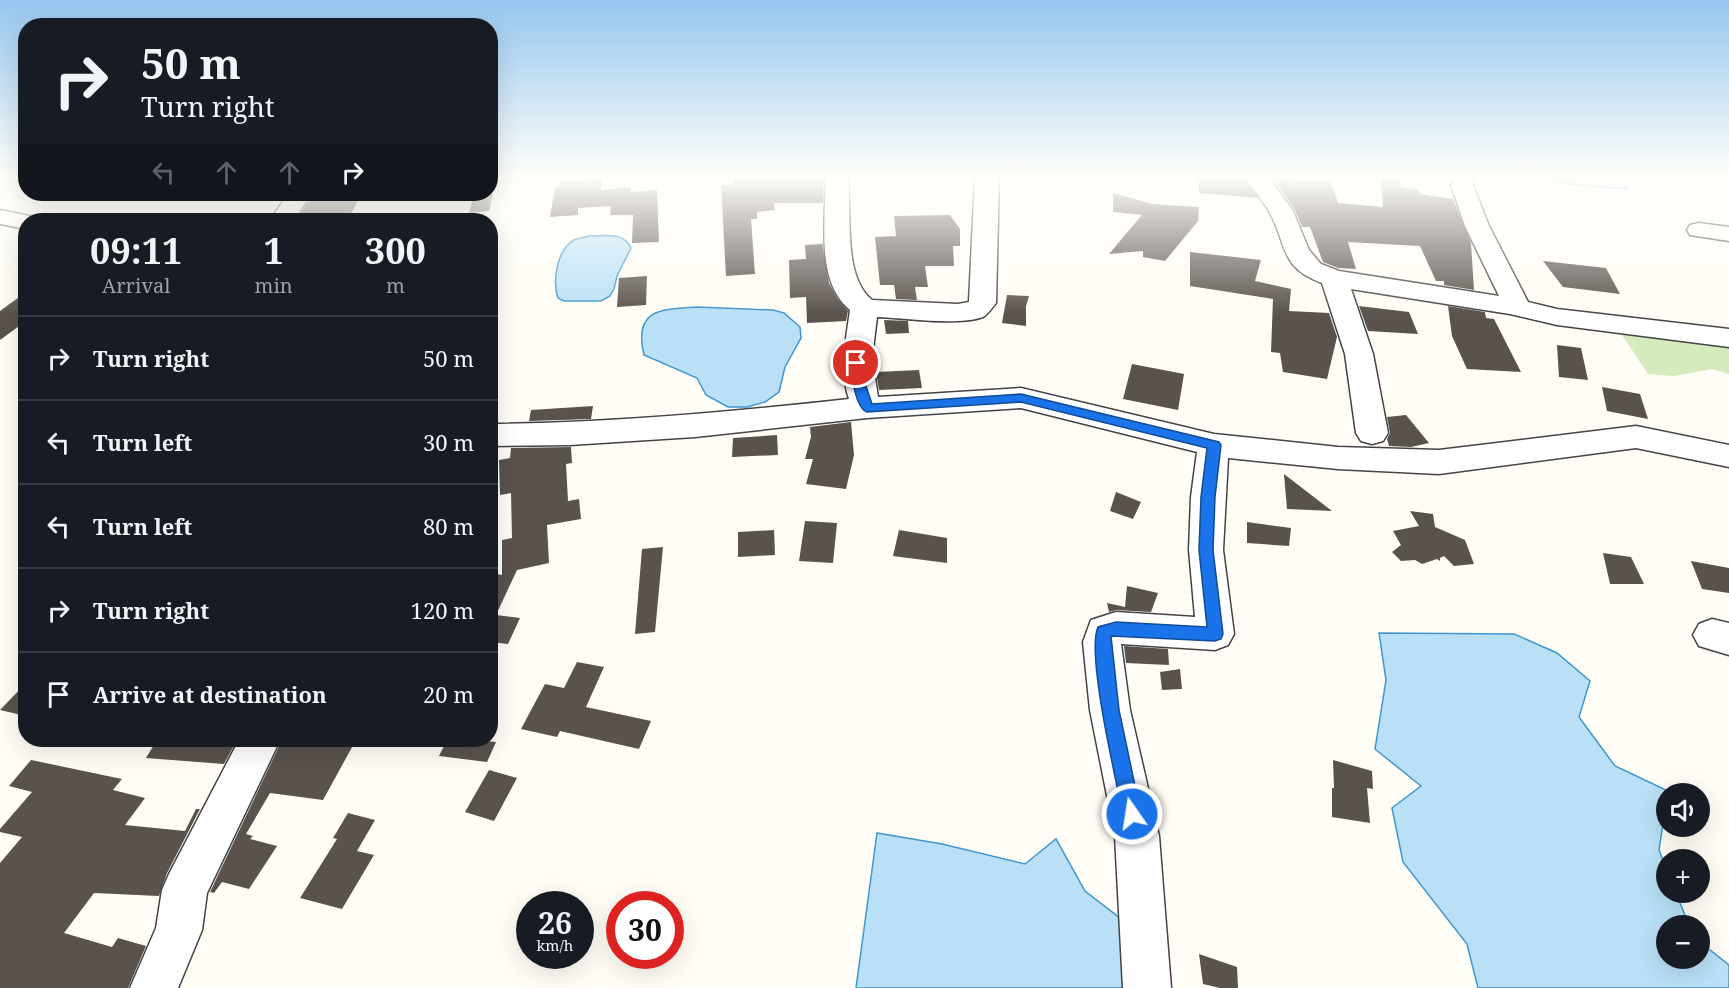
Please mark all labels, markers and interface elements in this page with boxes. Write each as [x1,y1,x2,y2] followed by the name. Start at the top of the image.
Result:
[141,34,241,91] text: 50 m
[42,42,120,120] icon: right
[141,88,274,125] text: Turn right
[147,156,180,189] icon: left
[210,156,243,189] icon: ahead
[273,156,306,189] icon: ahead
[336,156,369,189] icon: right
[90,226,182,275] text: 09:11
[263,226,284,275] text: 1
[365,226,426,275] text: 300
[102,272,170,299] text: Arrival
[255,272,293,299] text: min
[386,272,405,299] text: m
[830,337,881,388] pin
[42,342,75,375] icon: right
[93,343,209,373] text: Turn right
[423,343,474,373] text: 50 m
[839,346,872,379] icon: arrive
[42,426,75,459] icon: left
[93,427,192,457] text: Turn left
[423,427,474,457] text: 30 m
[42,510,75,543] icon: left
[93,511,192,541] text: Turn left
[423,511,474,541] text: 80 m
[42,594,75,627] icon: right
[93,595,209,625] text: Turn right
[411,595,474,625] text: 120 m
[42,678,75,711] icon: arrive
[93,679,327,709] text: Arrive at destination
[423,679,474,709] text: 20 m
[1100,782,1164,846] position arrow
[1656,783,1710,969] map controls
[1656,783,1710,837] button: sound
[1656,849,1710,903] button: +
[606,891,684,969] speed limit sign: 30
[538,902,572,943] text: 26
[1656,915,1710,969] button: −
[537,935,573,955] text: km/h

